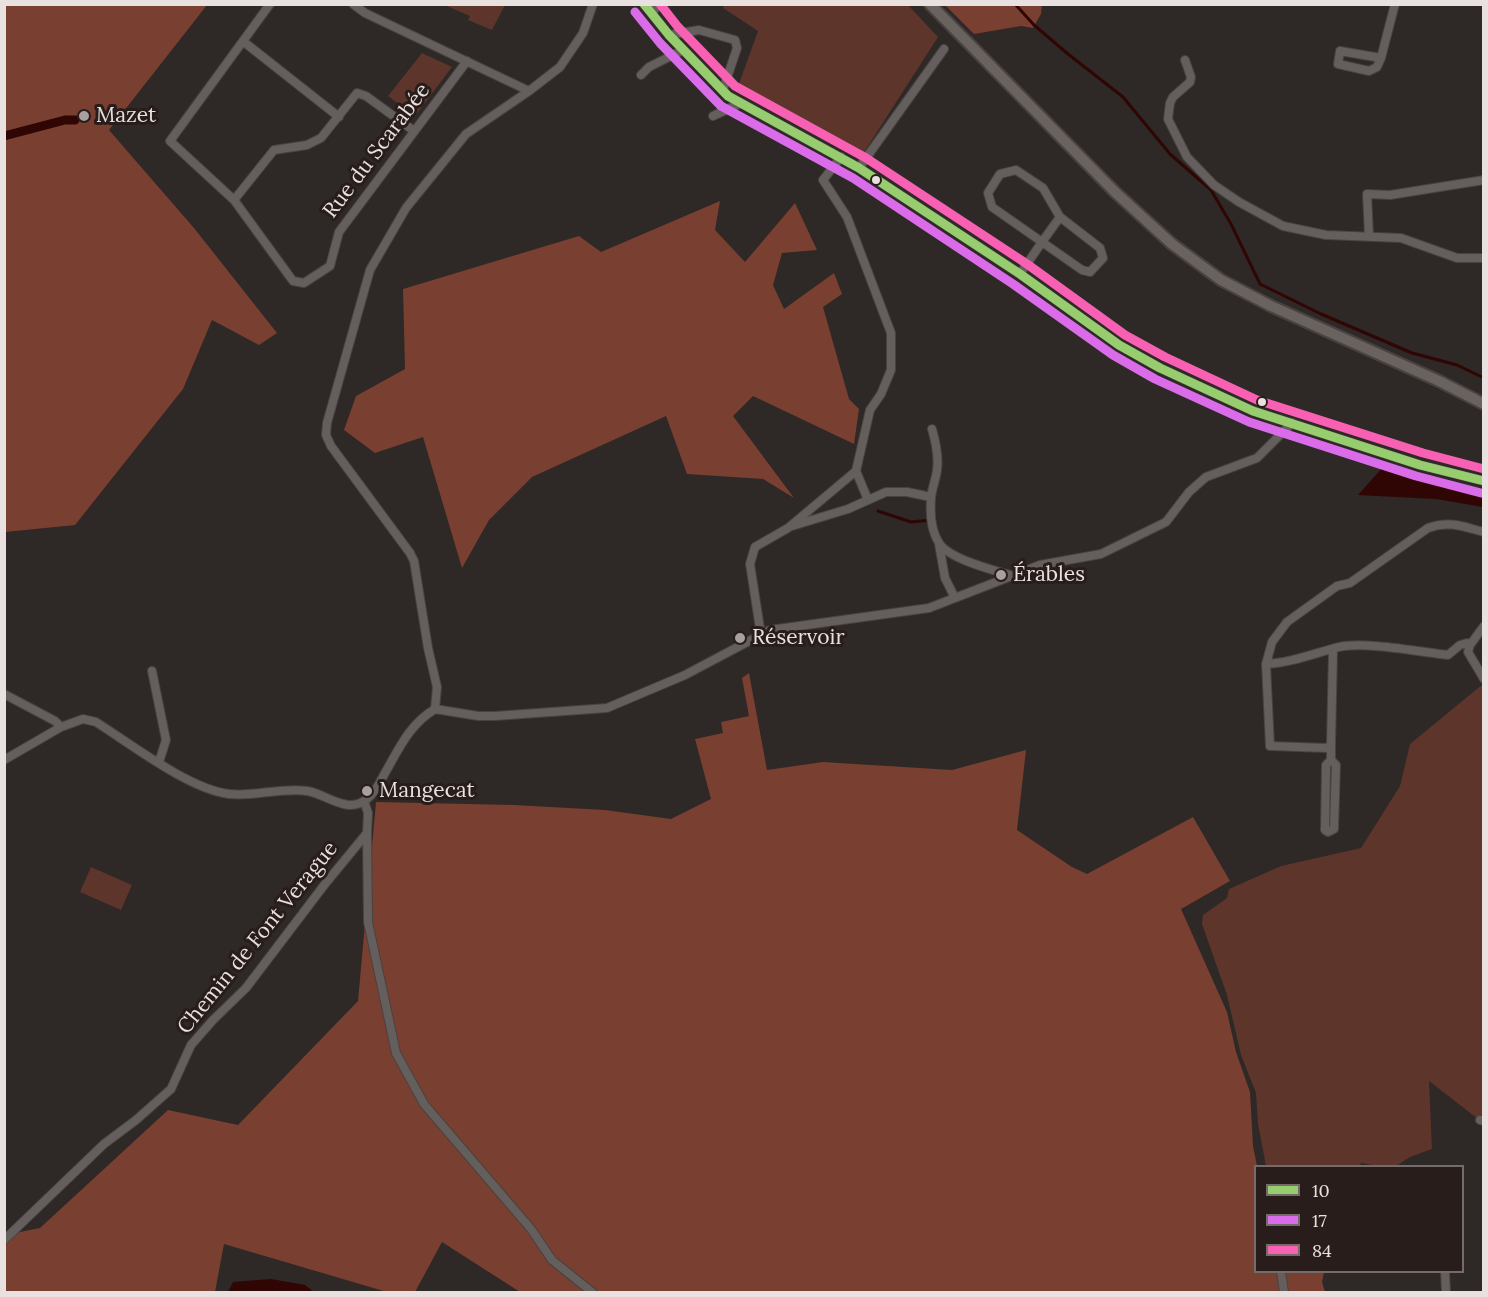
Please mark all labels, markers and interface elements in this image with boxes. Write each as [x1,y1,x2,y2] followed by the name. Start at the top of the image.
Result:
[318,79,436,223] street label: Rue du Scarabée
[96,103,156,129] place label: Mazet
[77,109,91,123] marker: Mazet
[870,174,882,186] unlabelled marker
[1256,396,1268,408] unlabelled marker
[1013,562,1085,588] place label: Érables
[994,568,1008,582] marker: Érables
[752,625,845,651] place label: Réservoir
[733,631,747,645] marker: Réservoir
[379,778,475,804] place label: Mangecat
[360,784,374,798] marker: Mangecat
[173,837,343,1039] street label: Chemin de Font Verague
[1254,1165,1464,1273] legend
[1312,1179,1330,1202] text: 10
[1312,1209,1327,1232] text: 17
[1312,1239,1332,1262] text: 84

